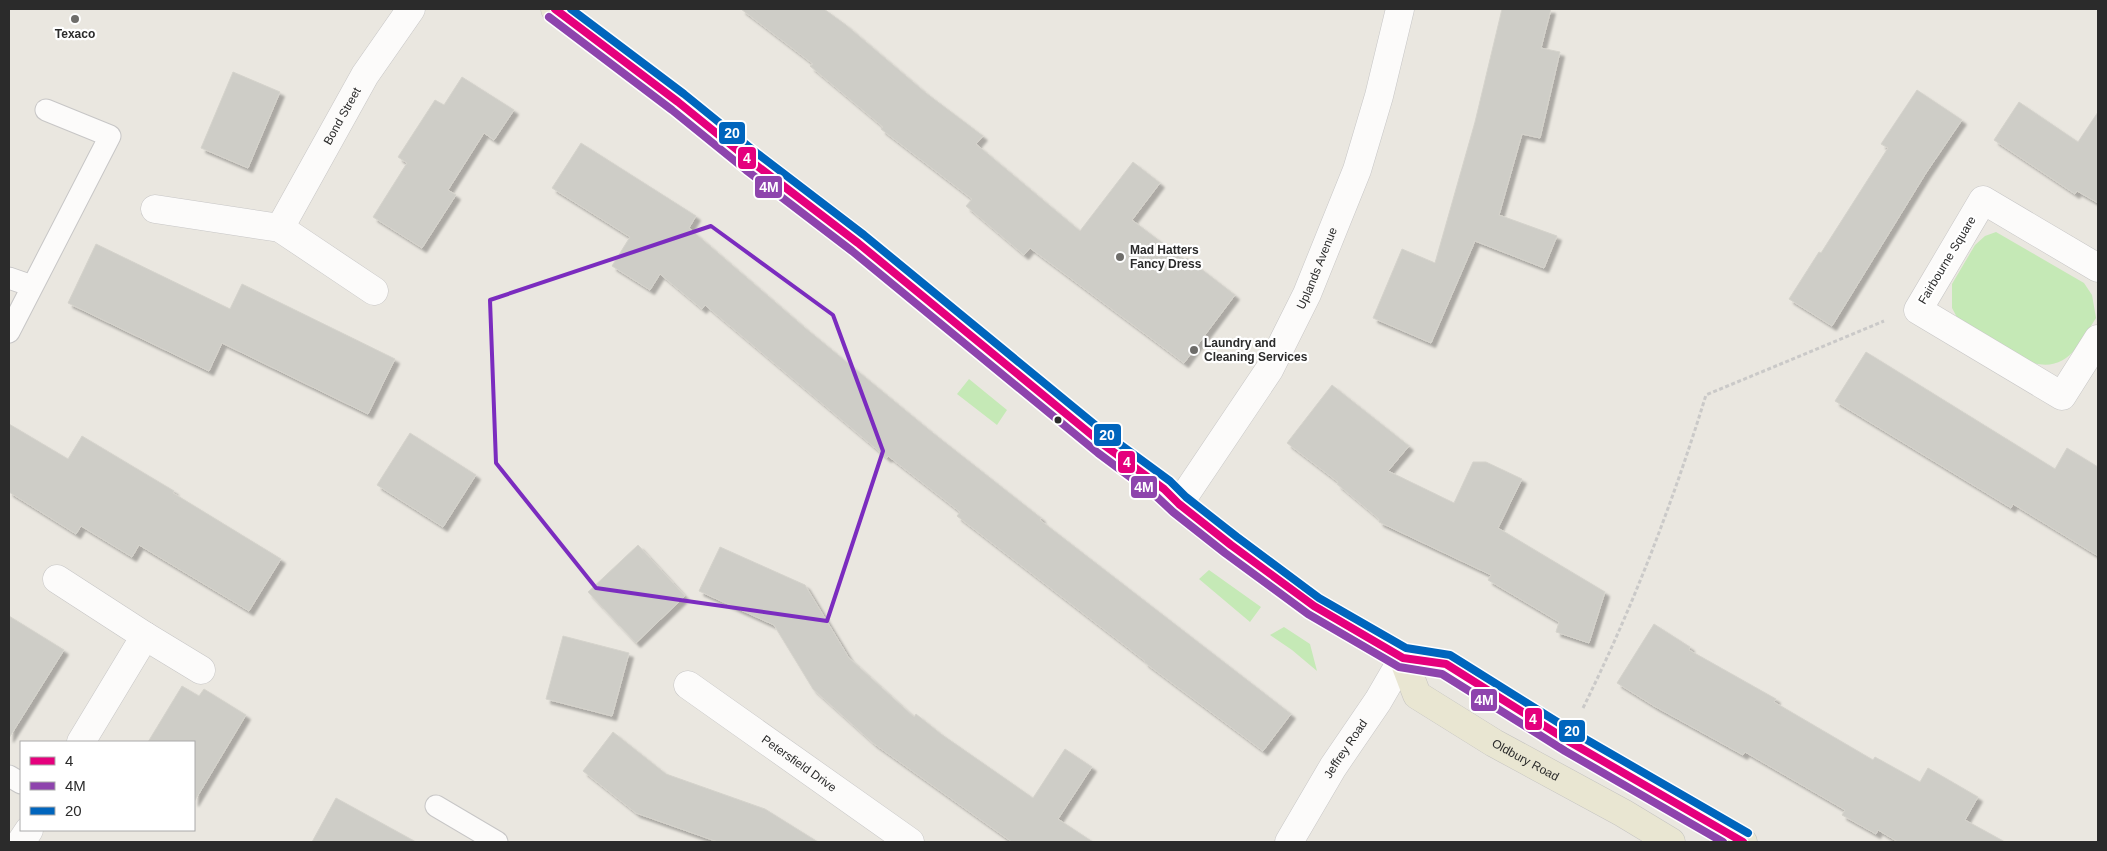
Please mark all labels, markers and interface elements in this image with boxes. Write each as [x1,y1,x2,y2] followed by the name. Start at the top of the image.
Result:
[69,13,81,25] marker: Texaco
[55,27,95,41] place label: Texaco
[321,84,364,147] street label: Bond Street
[718,121,746,145] line badge: 20
[724,125,740,141] text: 20
[737,146,757,170] line badge: 4
[743,150,751,166] text: 4
[754,175,783,199] line badge: 4M
[759,179,779,195] text: 4M
[1915,213,1979,306] street label: Fairbourne Square
[1294,225,1340,311] street label: Uplands Avenue
[1130,243,1202,271] place label: Mad Hatters Fancy Dress
[1114,251,1126,263] marker: Mad Hatters Fancy Dress
[1204,336,1308,364] place label: Laundry and Cleaning Services
[1188,344,1200,356] marker: Laundry and Cleaning Services
[1053,415,1063,425] unlabelled marker
[1093,423,1122,447] line badge: 20
[1099,427,1115,443] text: 20
[1117,450,1136,474] line badge: 4
[1123,454,1131,470] text: 4
[1130,475,1158,499] line badge: 4M
[1134,479,1154,495] text: 4M
[1470,688,1498,712] line badge: 4M
[1474,692,1494,708] text: 4M
[1524,707,1543,731] line badge: 4
[1529,711,1537,727] text: 4
[1321,717,1370,781] street label: Jeffrey Road
[1558,719,1586,743] line badge: 20
[1564,723,1580,739] text: 20
[759,732,839,795] street label: Petersfield Drive
[1489,736,1561,784] street label: Oldbury Road
[20,741,195,831] legend
[65,752,73,769] text: 4
[65,777,86,794] text: 4M
[65,802,82,819] text: 20

